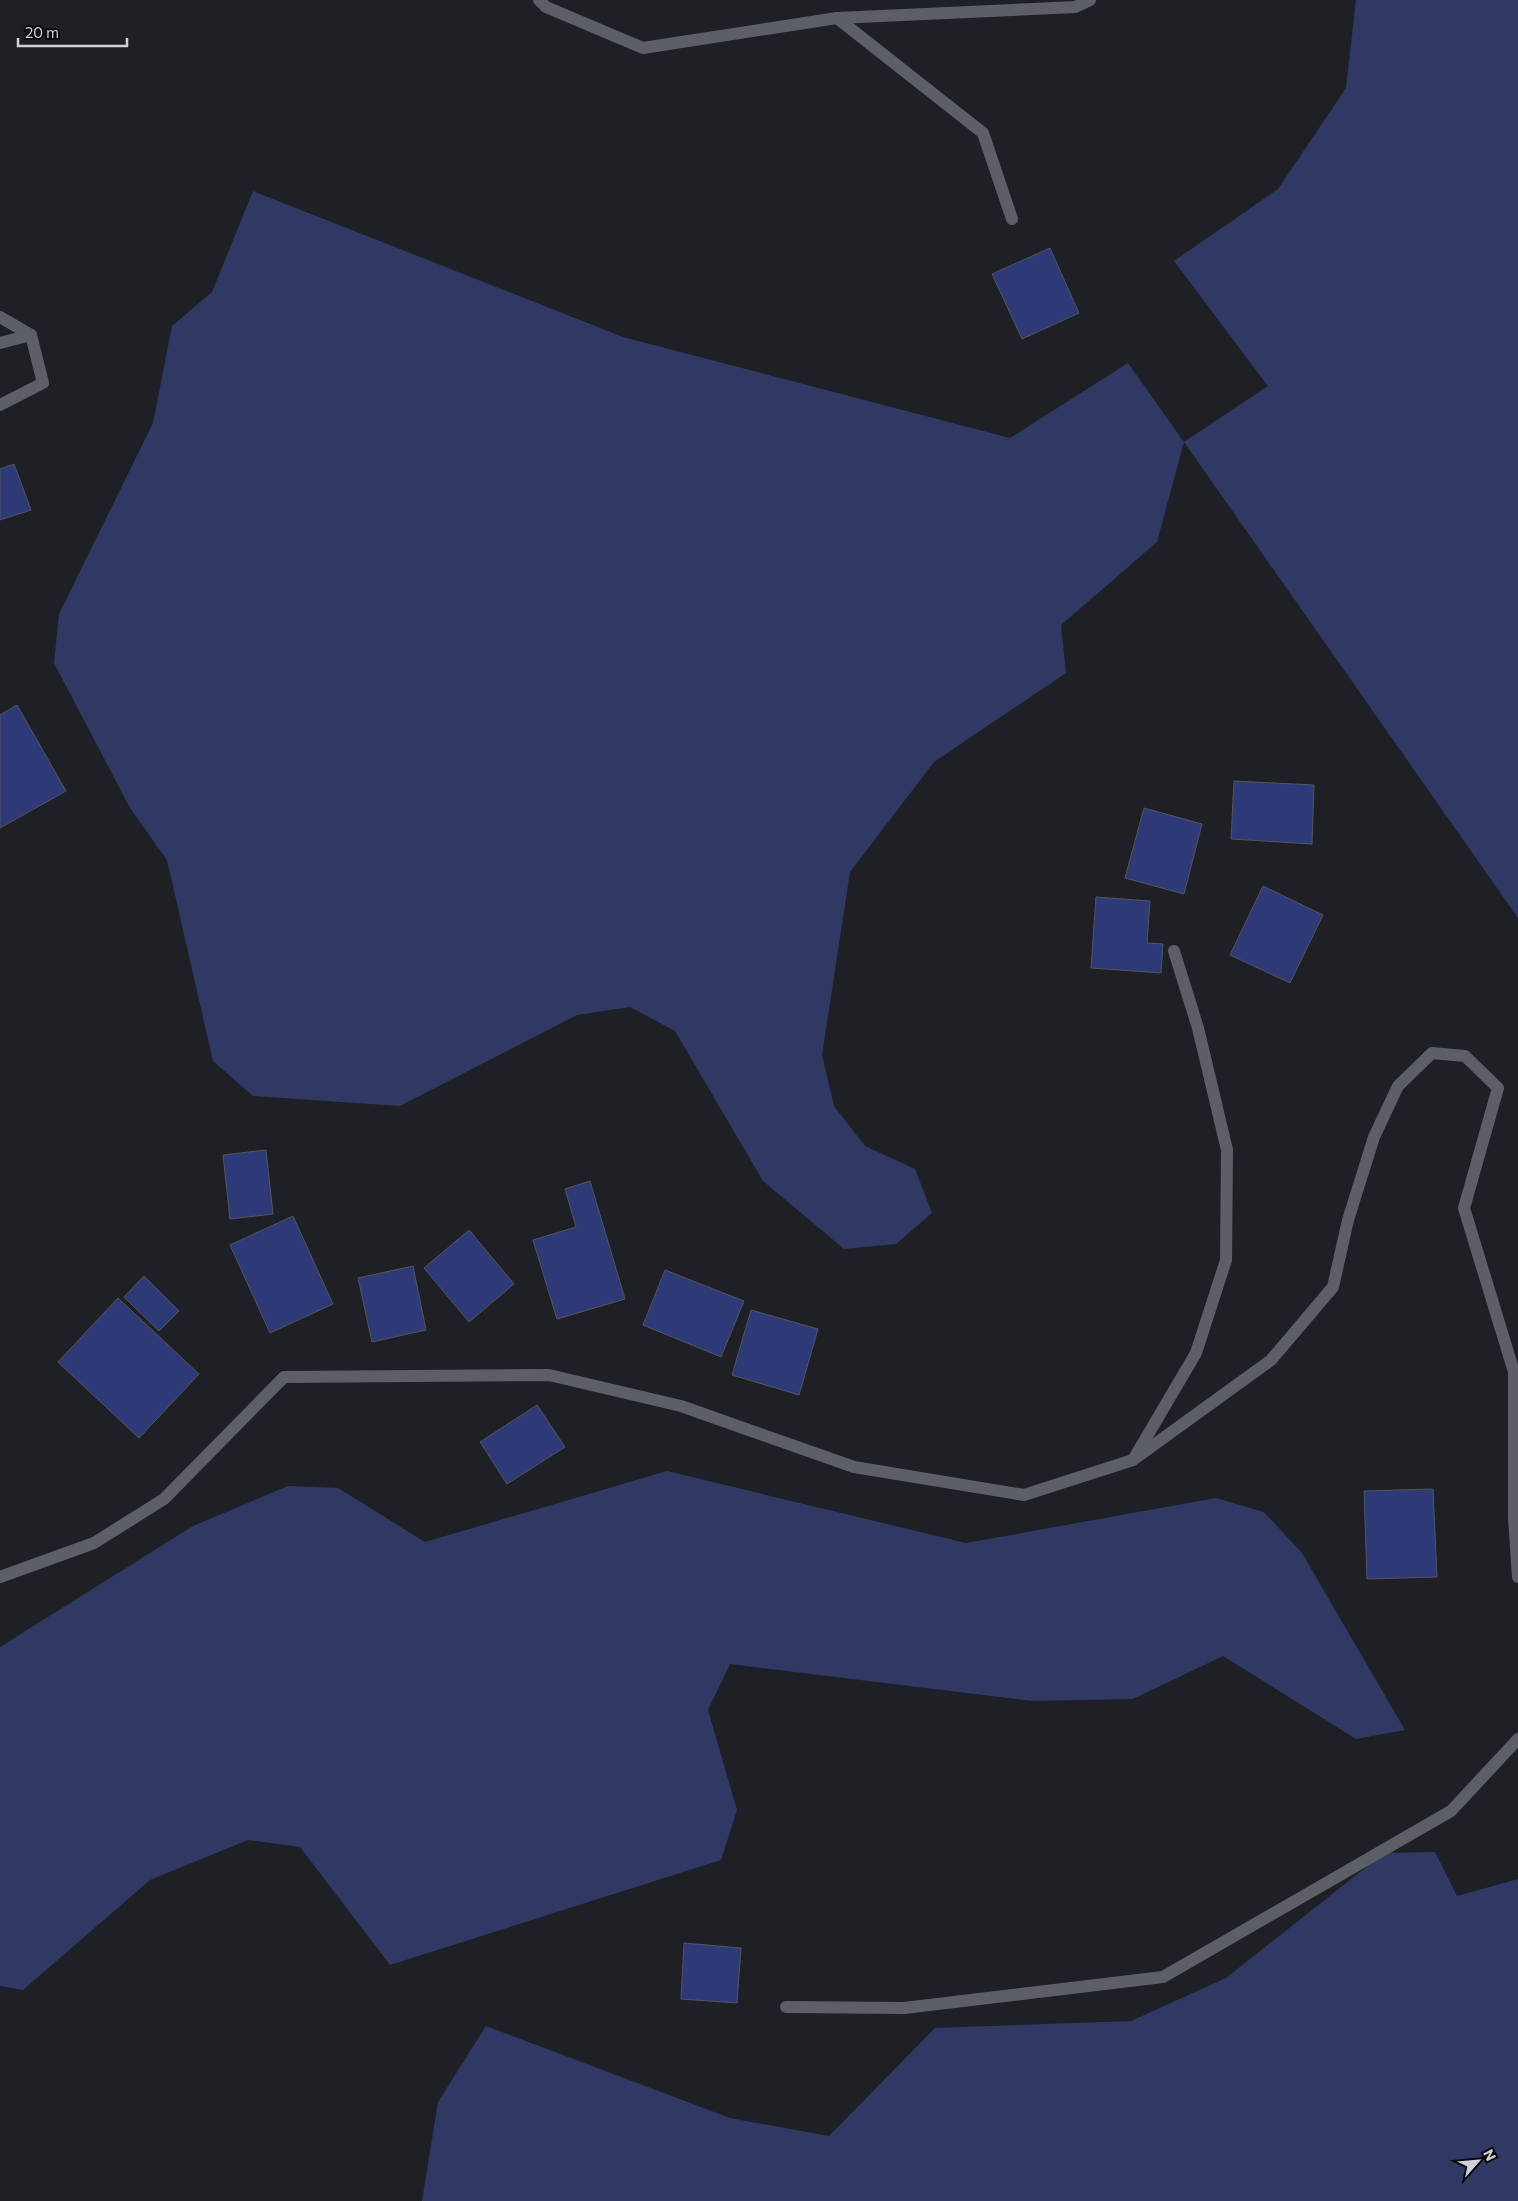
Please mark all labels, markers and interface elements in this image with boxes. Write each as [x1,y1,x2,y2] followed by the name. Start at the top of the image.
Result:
[18,15,126,47] scale bar
[25,23,59,41] text: 20 m
[1453,2136,1503,2186] north arrow
[1480,2146,1500,2163] text: N

